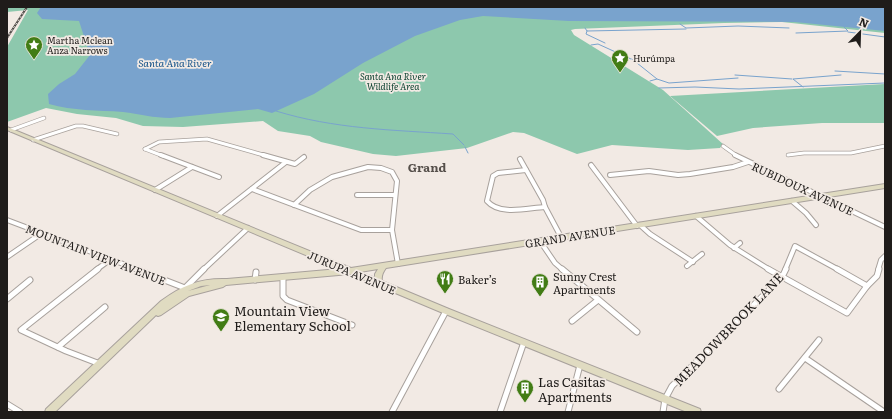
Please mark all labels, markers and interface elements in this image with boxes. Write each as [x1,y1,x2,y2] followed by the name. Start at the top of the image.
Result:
[840,12,880,52] north arrow
[857,13,872,31] text: N
[47,33,113,57] place label: Martha Mclean Anza Narrows
[24,35,44,60] place icon: Martha Mclean Anza Narrows
[610,48,630,73] place icon: Hurúmpa
[633,51,675,65] place label: Hurúmpa
[138,55,212,70] water label: Santa Ana River
[360,69,426,93] park label: Santa Ana River Wildlife Area
[749,157,857,219] street label: RUBIDOUX AVENUE
[408,158,446,176] district label: Grand
[23,220,169,288] street label: MOUNTAIN VIEW AVENUE
[524,221,616,251] street label: GRAND AVENUE
[305,246,399,298] street label: JURUPA AVENUE
[553,268,617,297] place label: Sunny Crest Apartments
[669,268,787,390] street label: MEADOWBROOK LANE
[435,269,455,294] restaurant icon: Baker’s
[458,271,496,287] place label: Baker’s
[530,272,550,297] building icon: Sunny Crest Apartments
[234,301,351,335] place label: Mountain View Elementary School
[211,307,231,332] school or university icon: Mountain View Elementary School
[538,372,612,406] place label: Las Casitas Apartments
[515,378,535,403] building icon: Las Casitas Apartments

